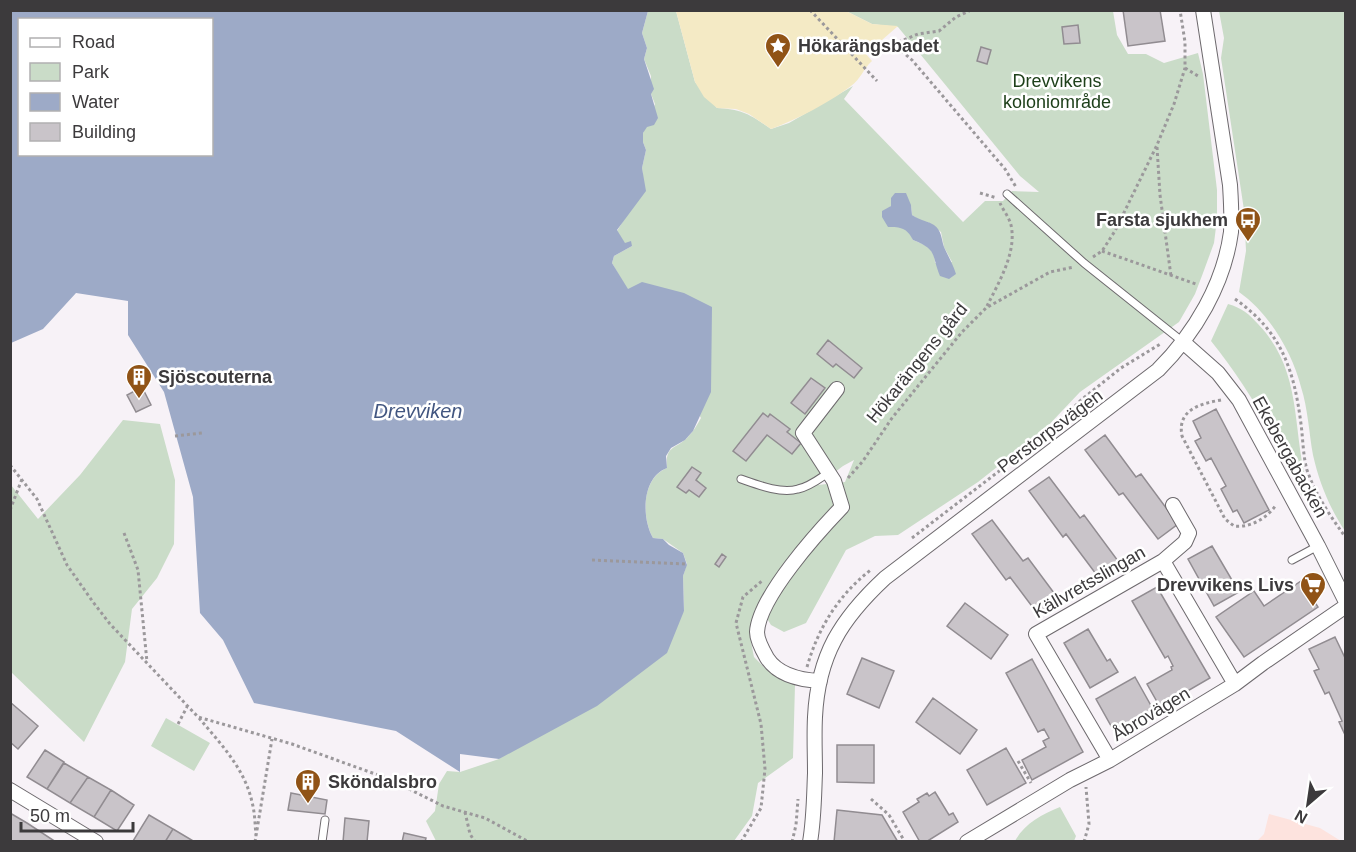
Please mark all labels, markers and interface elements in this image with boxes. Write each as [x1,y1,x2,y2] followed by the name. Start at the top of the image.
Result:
[18,18,213,156] legend
[763,31,793,69] place icon: Hökarängsbadet
[72,32,115,52] text: Road
[798,36,939,56] place label: Hökarängsbadet
[72,62,110,82] text: Park
[1003,71,1111,112] park label: Drevvikens koloniområde
[72,92,119,112] text: Water
[72,122,136,142] text: Building
[1233,205,1263,243] bus stop icon: Farsta sjukhem
[1096,210,1228,230] place label: Farsta sjukhem
[863,299,971,427] street label: Hökarängens gård
[124,362,154,400] building icon: Sjöscouterna
[158,367,273,387] place label: Sjöscouterna
[994,385,1106,477] street label: Perstorpsvägen
[1249,393,1331,521] street label: Ekebergabacken
[374,400,462,422] water label: Drevviken
[1029,542,1149,622] street label: Källvretsslingan
[1298,570,1328,608] supermarket icon: Drevvikens Livs
[1157,575,1294,595] place label: Drevvikens Livs
[1109,683,1193,745] street label: Åbrovägen
[293,767,323,805] building icon: Sköndalsbro
[328,772,437,792] place label: Sköndalsbro
[1278,774,1338,834] north arrow
[21,795,134,833] scale bar
[30,806,70,826] text: 50 m
[1292,806,1310,827] text: N

